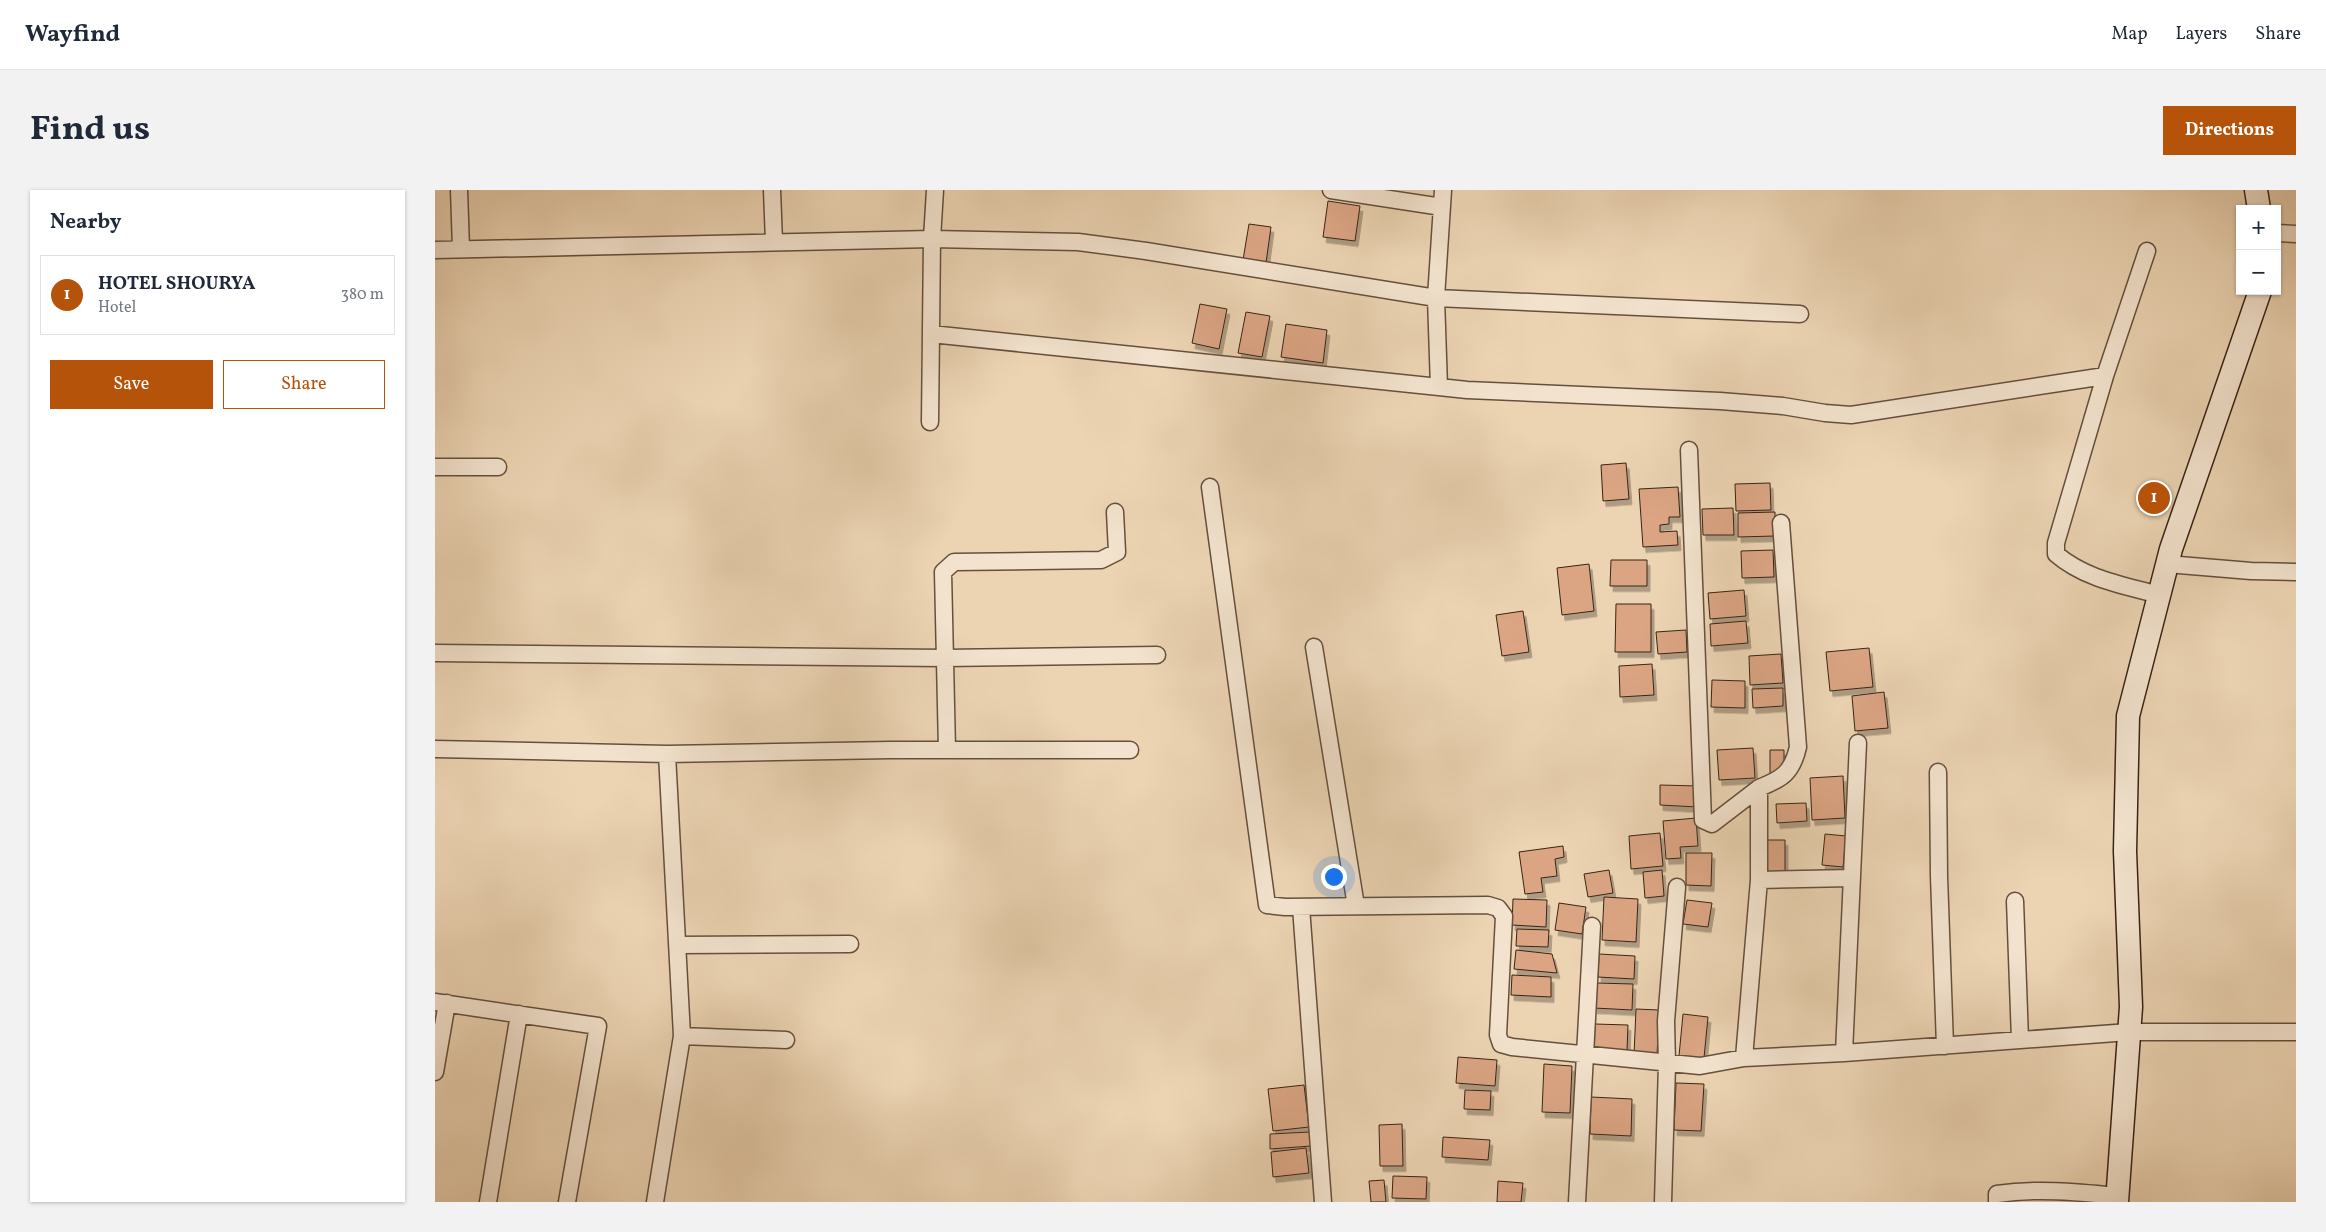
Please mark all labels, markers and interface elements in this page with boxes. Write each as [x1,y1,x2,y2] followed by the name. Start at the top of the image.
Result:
[25,18,120,52] text: Wayfind
[2111,22,2147,47] text: Map
[2175,22,2227,47] text: Layers
[2255,22,2301,47] text: Share
[30,106,150,154] text: Find us
[2163,106,2296,155] button: Directions
[2236,205,2281,295] map controls
[2236,205,2281,250] button: +
[50,208,121,237] text: Nearby
[2236,250,2281,295] button: −
[98,271,255,297] text: HOTEL SHOURYA
[64,284,70,306] text: 1
[341,284,384,306] text: 380 m
[98,297,136,319] text: Hotel
[50,360,213,409] button: Save
[223,360,385,409] button: Share
[2138,479,2170,517] pin: 1
[1321,864,1347,890] your location

